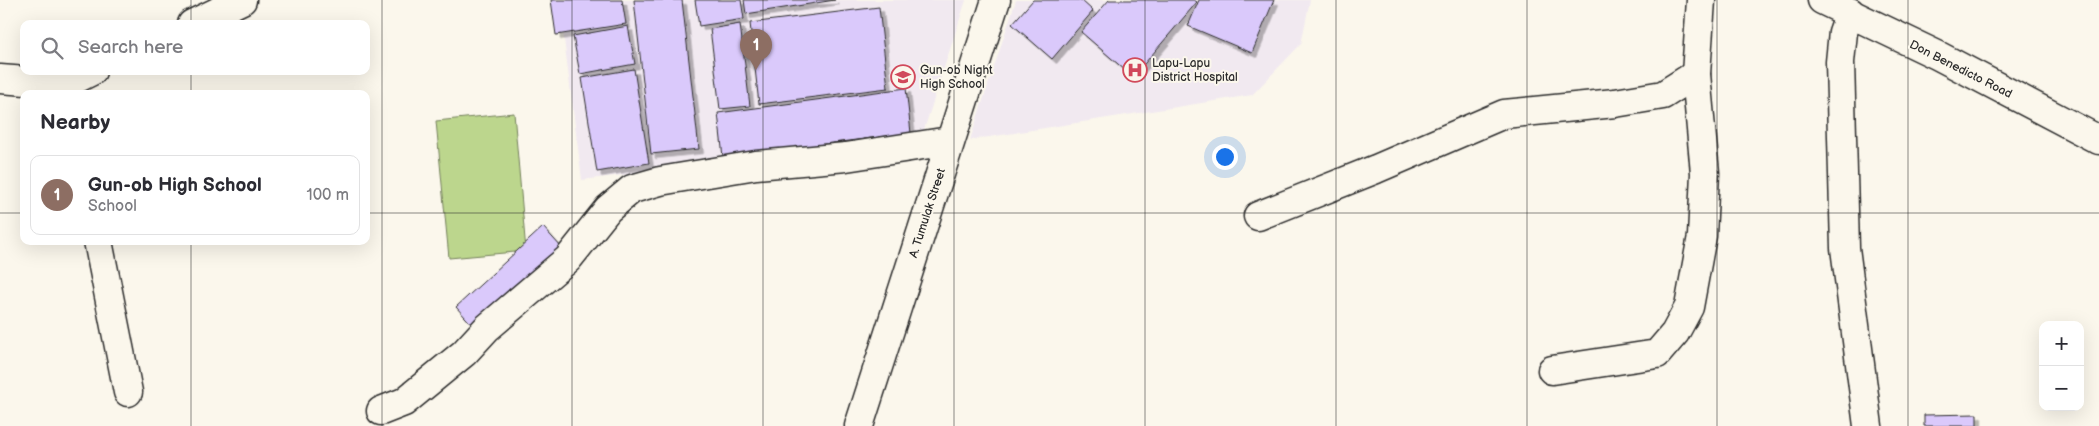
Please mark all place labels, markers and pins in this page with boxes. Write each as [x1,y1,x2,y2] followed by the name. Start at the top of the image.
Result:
[740,29,772,70] pin: 1
[1152,56,1238,85] place label: Lapu-Lapu District Hospital
[1122,57,1148,83] hospital icon: Lapu-Lapu District Hospital
[920,63,993,92] place label: Gun-ob Night High School
[890,64,916,90] school or university icon: Gun-ob Night High School

